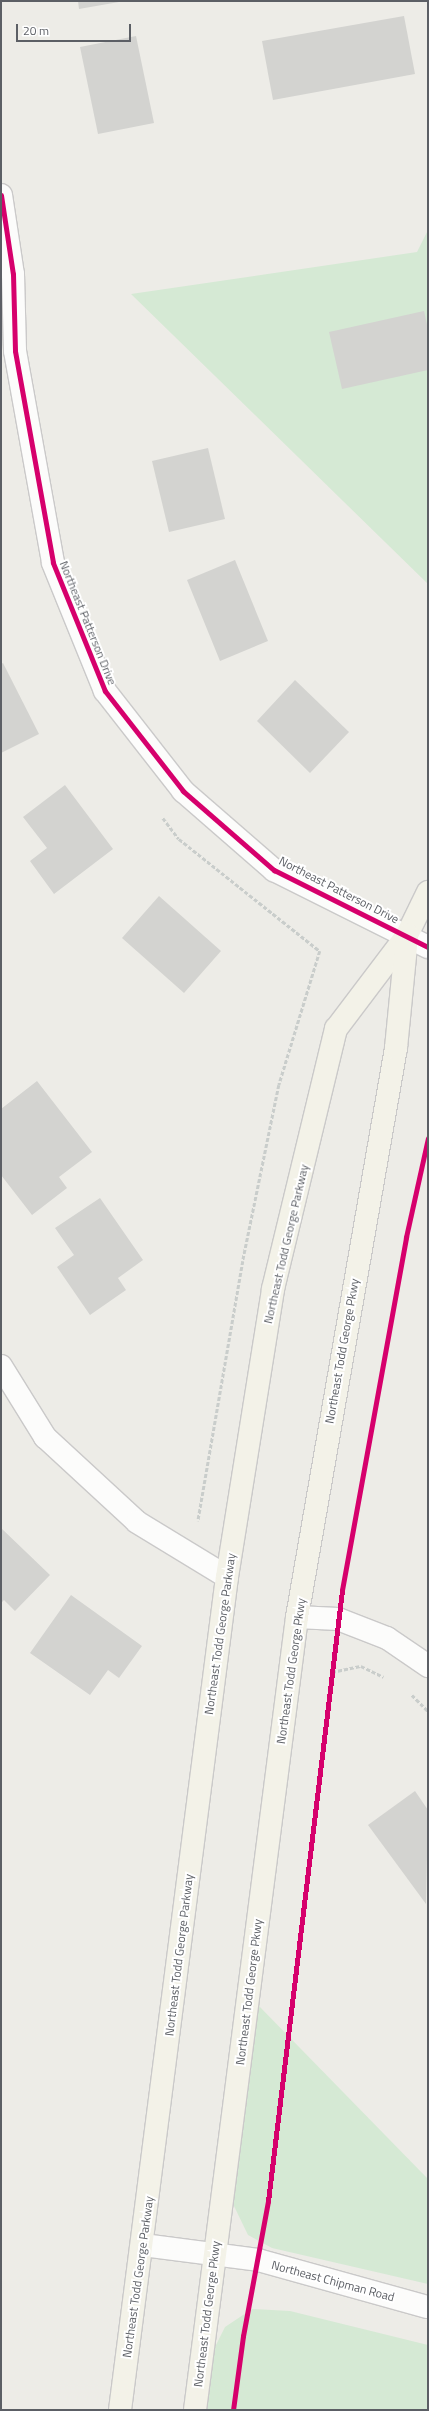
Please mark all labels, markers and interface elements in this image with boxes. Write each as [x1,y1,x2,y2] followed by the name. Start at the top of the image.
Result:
[18,16,133,42] scale bar
[23,21,49,40] text: 20 m
[56,559,120,687] street label: Northeast Patterson Drive
[277,853,401,927] street label: Northeast Patterson Drive
[261,1163,311,1325] street label: Northeast Todd George Parkway
[322,1277,362,1425] street label: Northeast Todd George Pkwy
[202,1552,238,1716] street label: Northeast Todd George Parkway
[274,1597,308,1745] street label: Northeast Todd George Pkwy
[162,1873,196,2037] street label: Northeast Todd George Parkway
[233,1918,265,2066] street label: Northeast Todd George Pkwy
[120,2195,156,2359] street label: Northeast Todd George Parkway
[191,2240,223,2388] street label: Northeast Todd George Pkwy
[270,2258,396,2304] street label: Northeast Chipman Road

